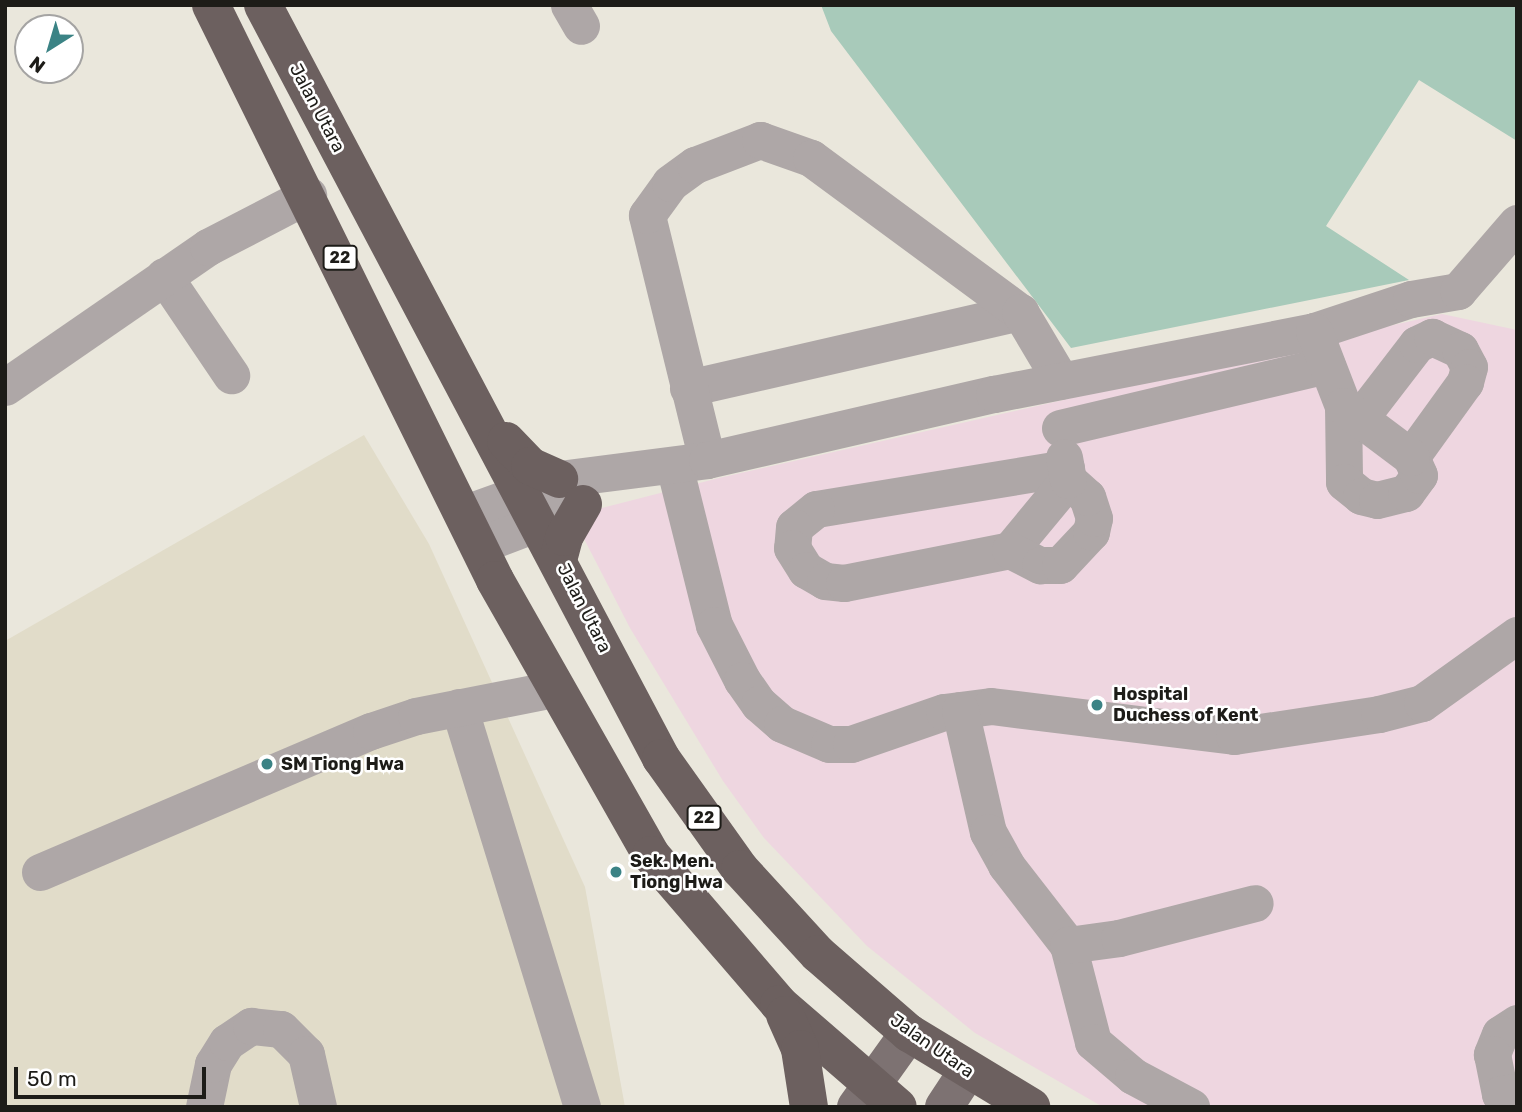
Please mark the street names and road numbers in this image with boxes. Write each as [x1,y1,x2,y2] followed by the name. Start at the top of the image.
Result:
[285,60,349,156] street label: Jalan Utara
[322,246,358,270] road number: 22
[552,560,616,656] street label: Jalan Utara
[686,806,722,831] road number: 22
[886,1009,978,1083] street label: Jalan Utara

